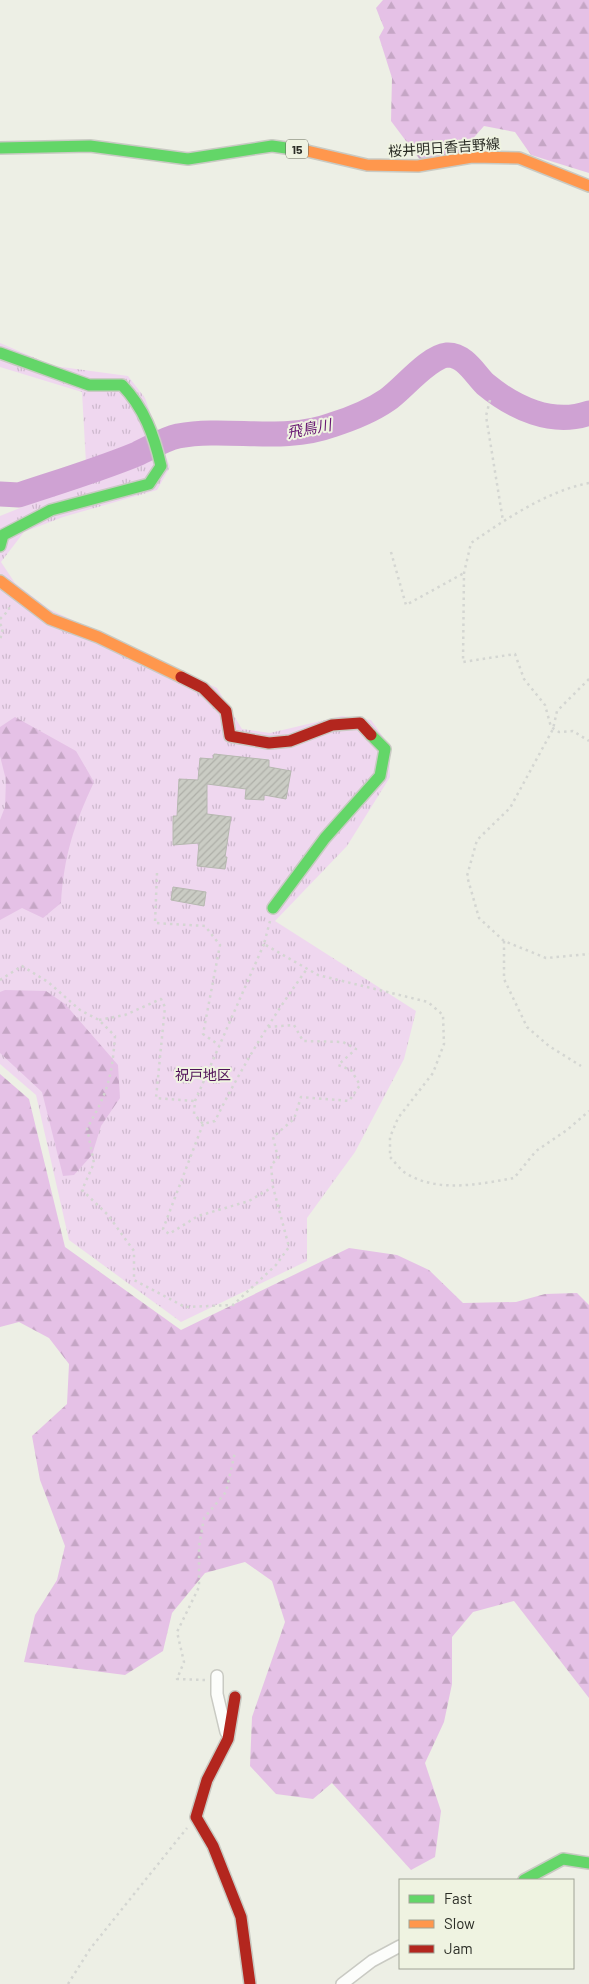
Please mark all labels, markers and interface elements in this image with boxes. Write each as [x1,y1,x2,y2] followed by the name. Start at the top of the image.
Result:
[388,135,500,159] street label: 桜井明日香吉野線
[286,140,308,158] road number: 15
[285,414,335,441] water label: 飛鳥川
[175,1066,231,1083] park label: 祝戸地区
[399,1879,574,1969] legend
[444,1889,472,1907] text: Fast
[444,1914,475,1932] text: Slow
[444,1939,473,1957] text: Jam

